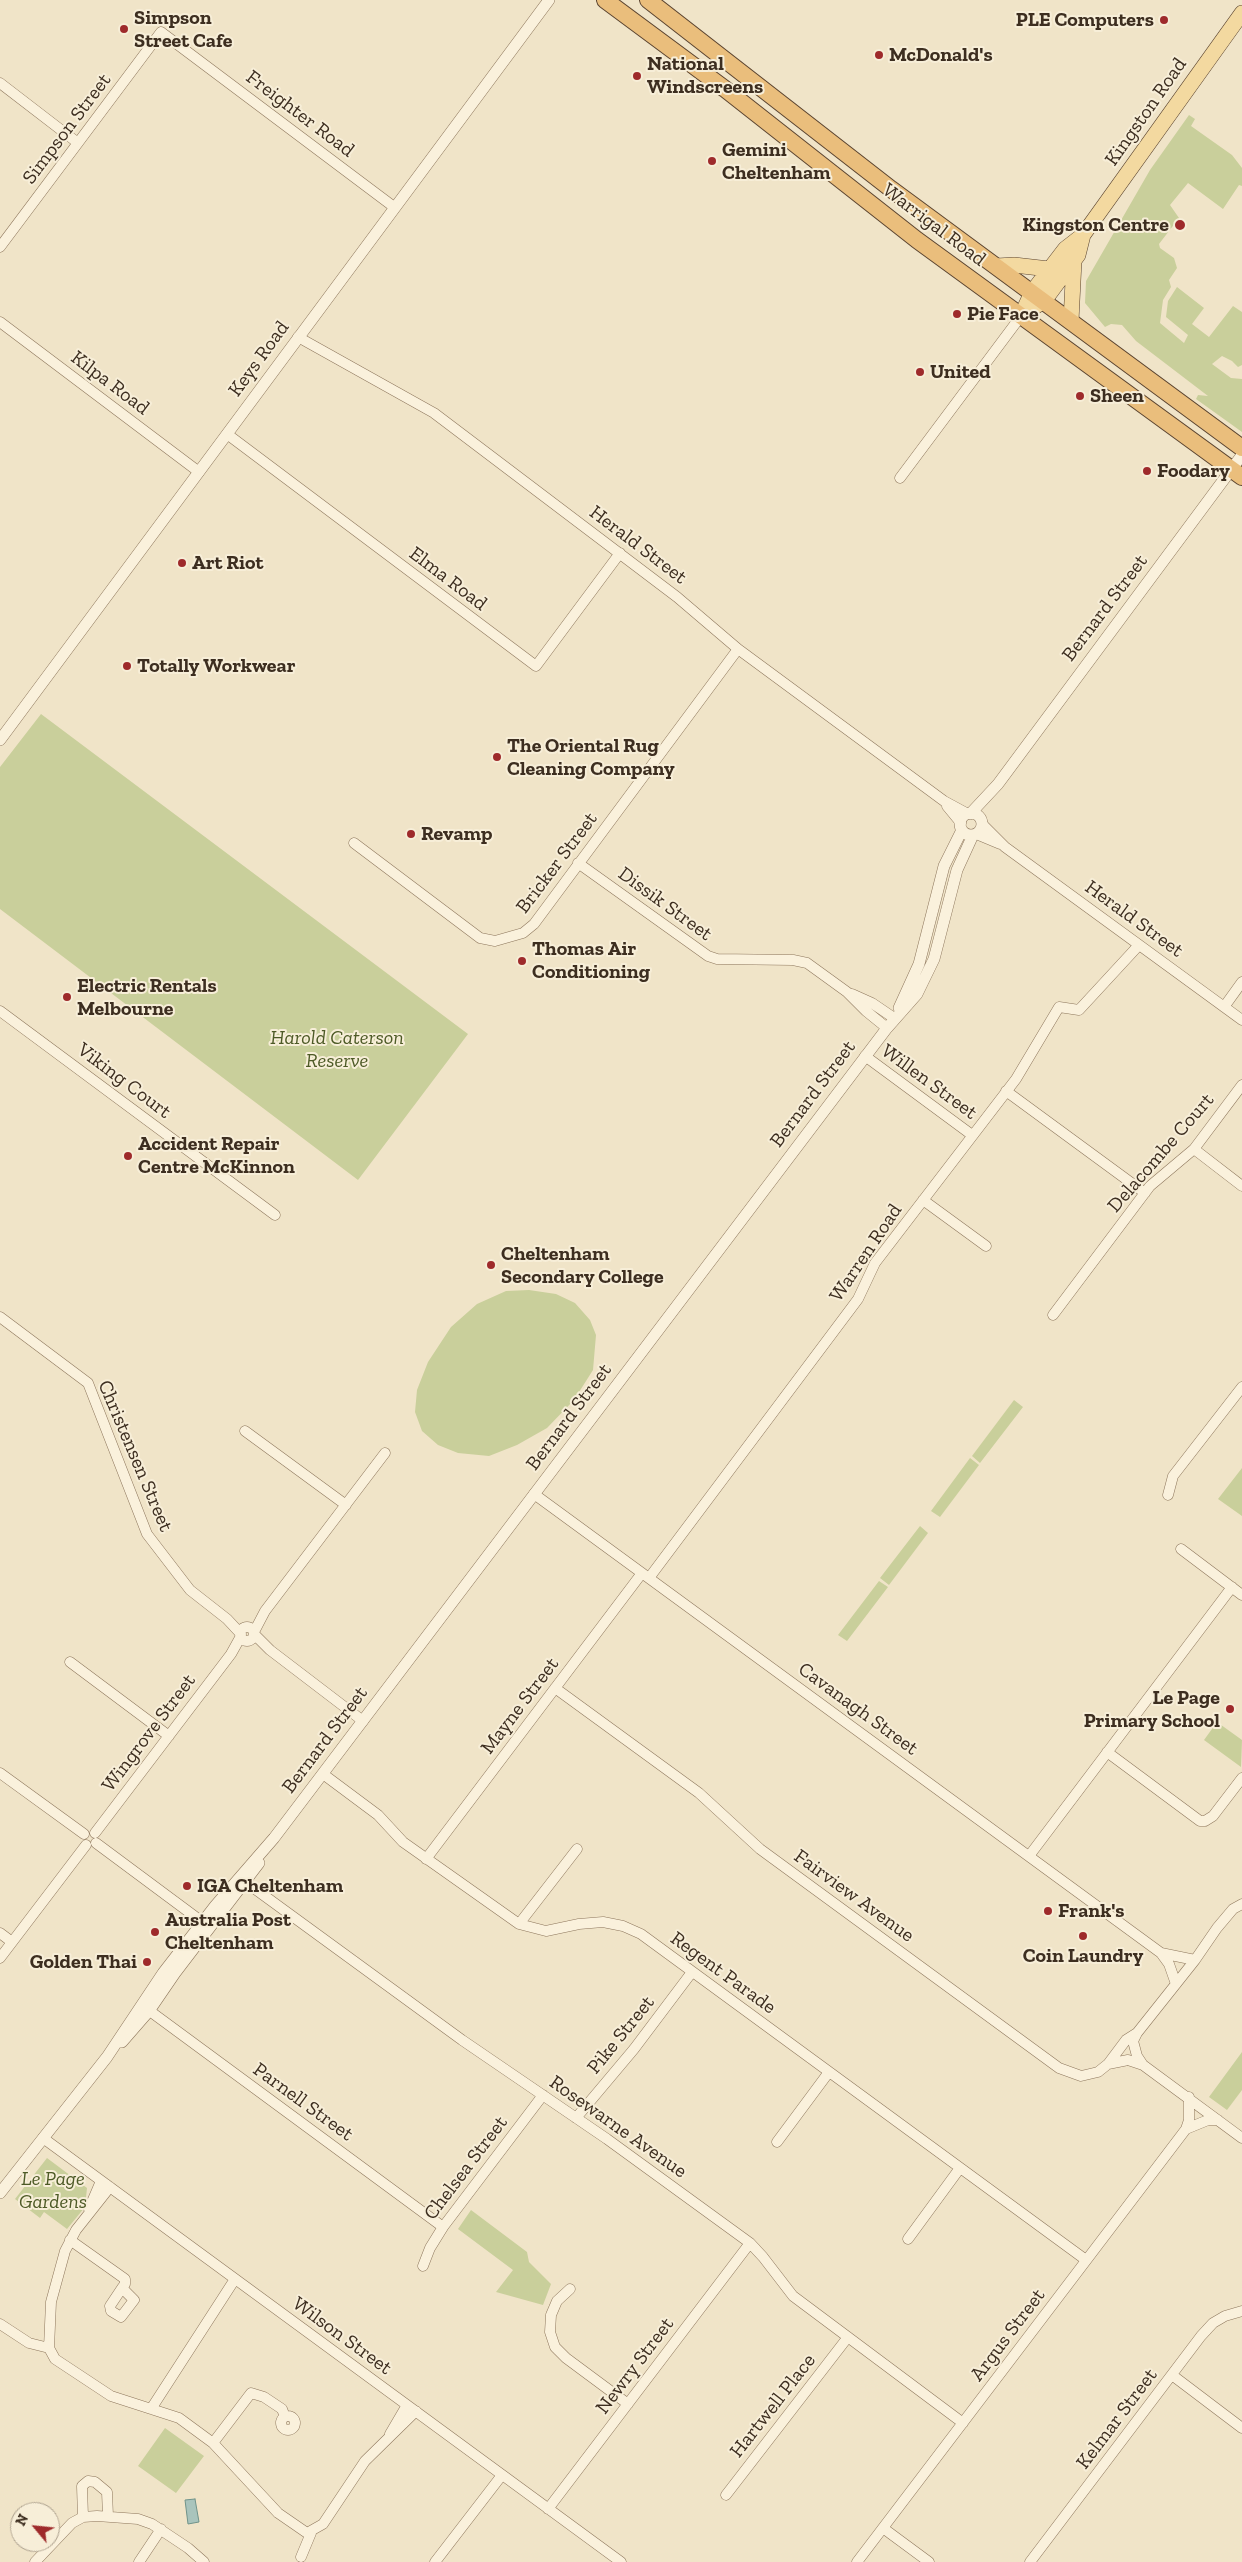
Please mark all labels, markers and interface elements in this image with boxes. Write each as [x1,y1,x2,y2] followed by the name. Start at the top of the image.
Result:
[134,6,232,53] place label: Simpson Street Cafe
[1016,8,1154,32] place label: PLE Computers
[1158,14,1170,26] marker: PLE Computers
[118,23,130,35] marker: Simpson Street Cafe
[889,43,993,67] place label: McDonald's
[873,49,885,61] marker: McDonald's
[647,52,763,99] place label: National Windscreens
[1100,53,1192,171] street label: Kingston Road
[241,65,359,163] street label: Freighter Road
[18,69,116,189] street label: Simpson Street
[631,70,643,82] marker: National Windscreens
[722,138,831,185] place label: Gemini Cheltenham
[706,155,718,167] marker: Gemini Cheltenham
[878,178,990,272] street label: Warrigal Road
[1022,213,1169,237] place label: Kingston Centre
[1173,218,1187,232] marker: Kingston Centre
[967,302,1039,326] place label: Pie Face
[951,308,963,320] marker: Pie Face
[224,316,294,402] street label: Keys Road
[66,346,154,420] street label: Kilpa Road
[930,360,991,384] place label: United
[914,366,926,378] marker: United
[1090,384,1144,408] place label: Sheen
[1074,390,1086,402] marker: Sheen
[1157,459,1230,483] place label: Foodary
[1141,465,1153,477] marker: Foodary
[585,501,691,589] street label: Herald Street
[404,542,492,616] street label: Elma Road
[1057,550,1153,666] street label: Bernard Street
[192,551,263,575] place label: Art Riot
[176,557,188,569] marker: Art Riot
[137,654,295,678] place label: Totally Workwear
[121,660,133,672] marker: Totally Workwear
[507,734,675,781] place label: The Oriental Rug Cleaning Company
[491,751,503,763] marker: The Oriental Rug Cleaning Company
[511,808,603,918] street label: Bricker Street
[421,822,493,846] place label: Revamp
[405,828,417,840] marker: Revamp
[613,862,717,946] street label: Dissik Street
[1080,875,1188,963] street label: Herald Street
[532,937,650,984] place label: Thomas Air Conditioning
[516,955,528,967] marker: Thomas Air Conditioning
[77,974,217,1021] place label: Electric Rentals Melbourne
[61,991,73,1003] marker: Electric Rentals Melbourne
[270,1026,404,1073] park label: Harold Caterson Reserve
[765,1036,861,1152] street label: Bernard Street
[72,1038,176,1124] street label: Viking Court
[876,1039,982,1125] street label: Willen Street
[1103,1088,1219,1218] street label: Delacombe Court
[138,1132,295,1179] place label: Accident Repair Centre McKinnon
[122,1150,134,1162] marker: Accident Repair Centre McKinnon
[825,1200,907,1306] street label: Warren Road
[501,1242,664,1289] place label: Cheltenham Secondary College
[485,1259,497,1271] marker: Cheltenham Secondary College
[521,1359,617,1475] street label: Bernard Street
[92,1377,178,1535] street label: Christensen Street
[476,1653,564,1759] street label: Mayne Street
[793,1657,923,1761] street label: Cavanagh Street
[97,1669,201,1797] street label: Wingrove Street
[277,1682,373,1798] street label: Bernard Street
[1084,1686,1220,1733] place label: Le Page Primary School
[1224,1703,1236,1715] marker: Le Page Primary School
[789,1844,919,1948] street label: Fairview Avenue
[197,1874,343,1898] place label: IGA Cheltenham
[181,1880,193,1892] marker: IGA Cheltenham
[1058,1899,1125,1923] place label: Frank's
[1042,1905,1054,1917] marker: Frank's
[165,1908,291,1955] place label: Australia Post Cheltenham
[149,1926,161,1938] marker: Australia Post Cheltenham
[665,1927,781,2019] street label: Regent Parade
[1077,1930,1089,1942] marker: Coin Laundry
[1023,1944,1143,1968] place label: Coin Laundry
[30,1950,137,1974] place label: Golden Thai
[141,1956,153,1968] marker: Golden Thai
[582,1991,660,2079] street label: Pike Street
[248,2058,358,2146] street label: Parnell Street
[545,2071,691,2183] street label: Rosewarne Avenue
[419,2111,513,2225] street label: Chelsea Street
[19,2167,87,2214] park label: Le Page Gardens
[965,2284,1051,2386] street label: Argus Street
[288,2292,396,2380] street label: Wilson Street
[591,2313,679,2419] street label: Newry Street
[725,2349,821,2463] street label: Hartwell Place
[1071,2364,1163,2474] street label: Kelmar Street
[10,2502,60,2552] north arrow
[12,2512,32,2529] text: N

